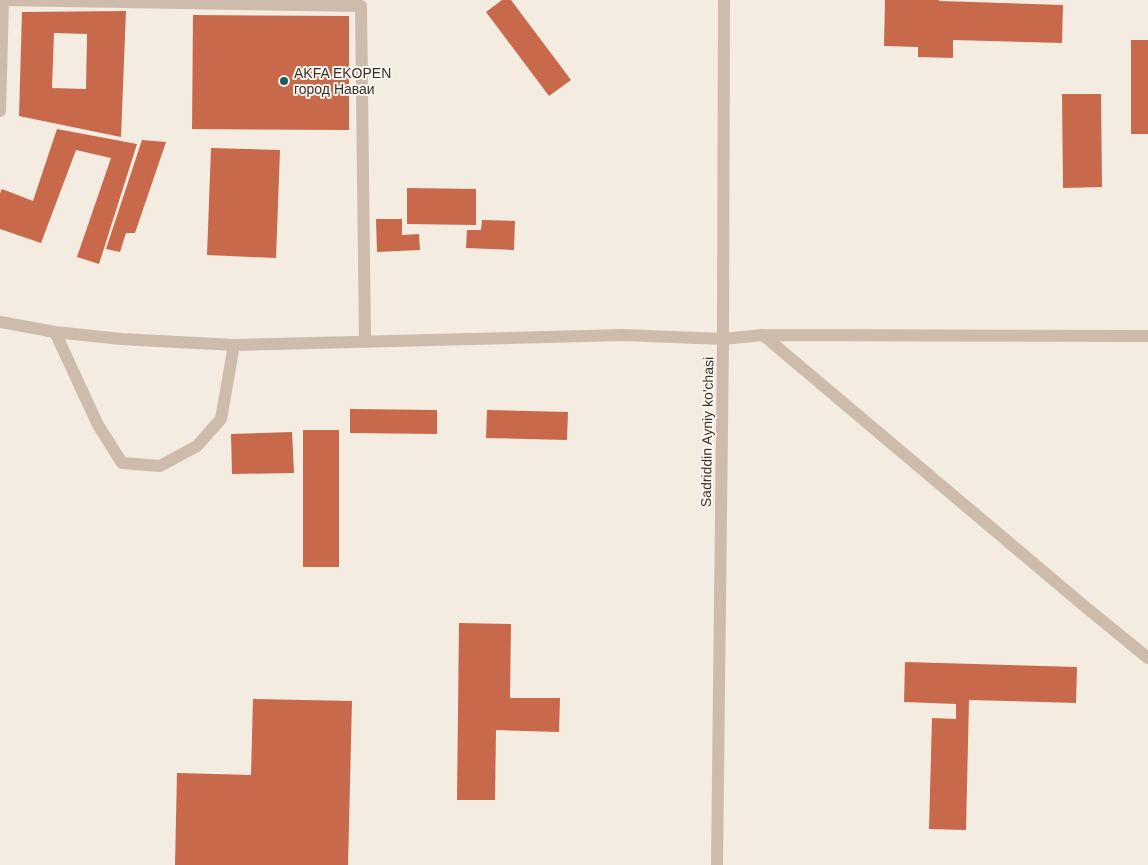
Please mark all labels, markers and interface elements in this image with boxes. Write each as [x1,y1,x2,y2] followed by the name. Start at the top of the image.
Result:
[294,65,391,97] place label: AKFA EKOPEN город Наваи
[278,75,290,87] marker: AKFA EKOPEN город Наваи
[698,357,716,507] street label: Sadriddin Ayniy ko'chasi

